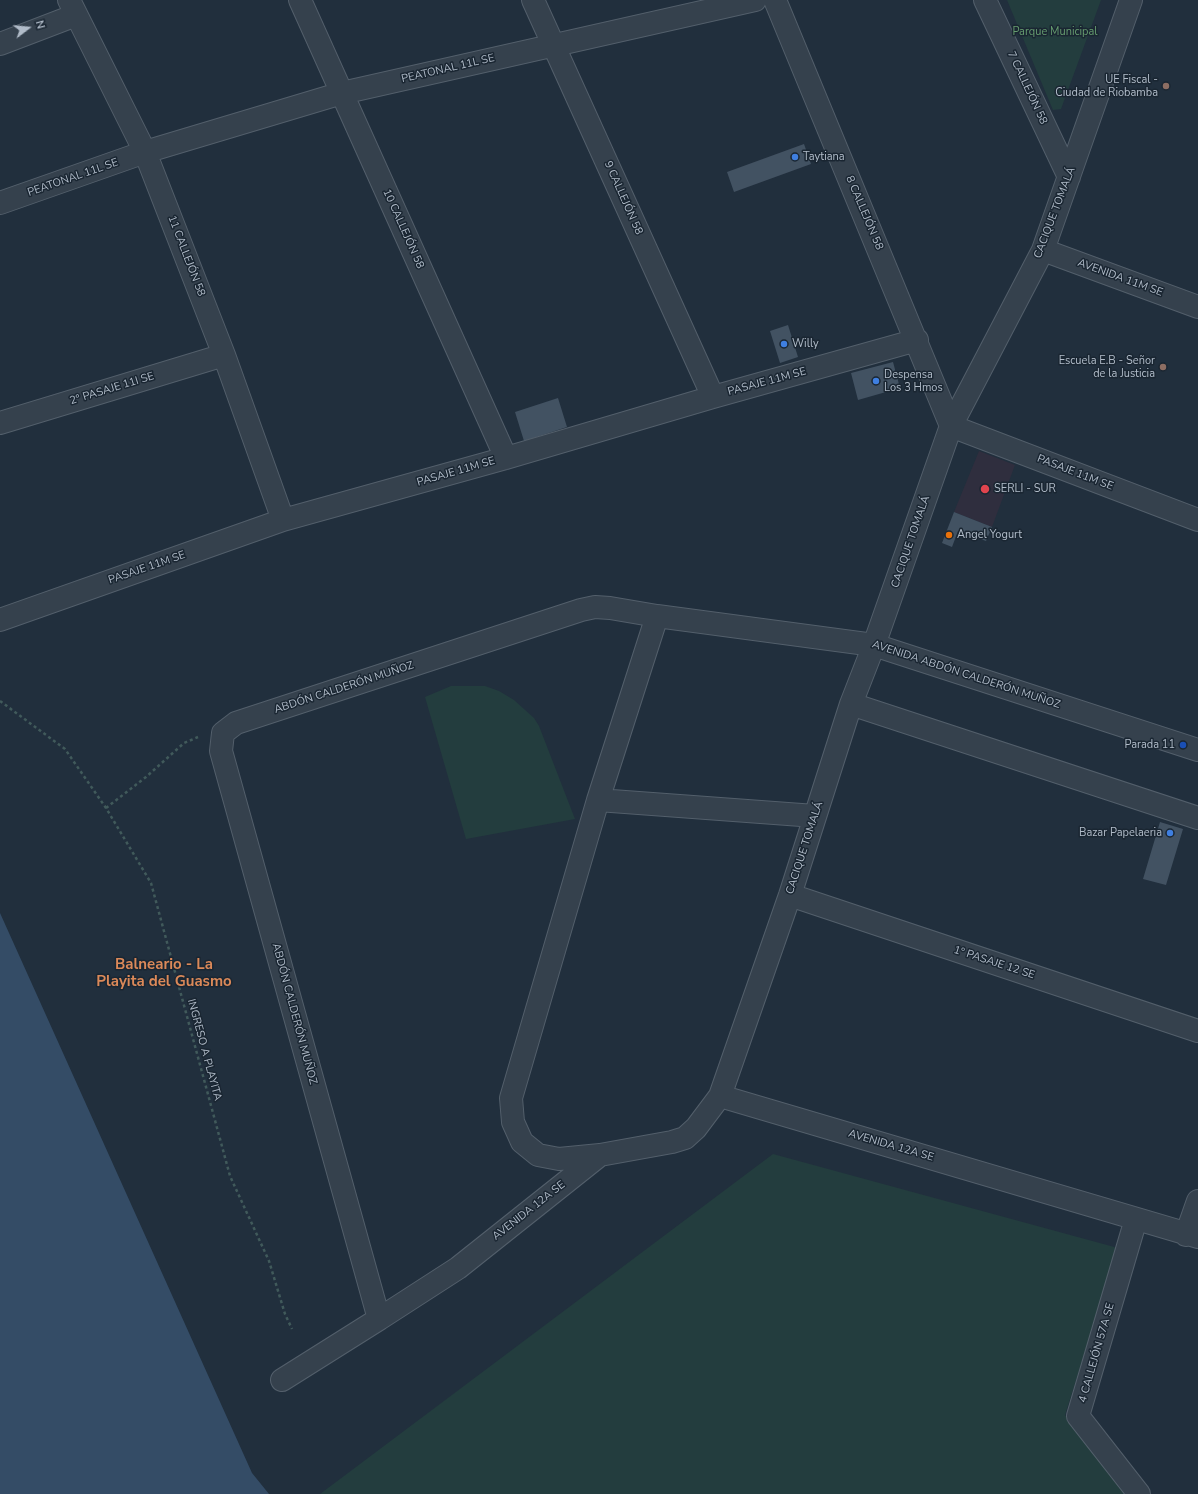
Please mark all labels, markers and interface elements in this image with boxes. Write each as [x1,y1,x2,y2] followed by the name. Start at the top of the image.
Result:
[8,8,48,48] north arrow
[32,19,48,31] text: N
[1012,25,1098,39] park label: Parque Municipal
[1004,49,1050,127] street label: 7 CALLEJÓN 58
[400,52,496,86] street label: PEATONAL 11L SE
[1055,73,1158,99] place label: UE Fiscal - Ciudad de Riobamba
[1161,81,1171,91] marker: UE Fiscal - Ciudad de Riobamba
[803,150,845,164] place label: Taytiana
[790,152,800,162] marker: Taytiana
[26,156,120,200] street label: PEATONAL 11L SE
[601,159,645,237] street label: 9 CALLEJÓN 58
[1032,165,1078,261] street label: CACIQUE TOMALÁ
[842,174,886,252] street label: 8 CALLEJÓN 58
[380,187,426,271] street label: 10 CALLEJÓN 58
[164,214,208,298] street label: 11 CALLEJÓN 58
[1076,256,1164,300] street label: AVENIDA 11M SE
[792,337,819,351] place label: Willy
[779,339,789,349] marker: Willy
[1059,354,1155,380] place label: Escuela E.B - Señor de la Justicia
[1158,362,1168,372] marker: Escuela E.B - Señor de la Justicia
[726,365,808,399] street label: PASAJE 11M SE
[884,368,943,394] place label: Despensa Los 3 Hmos
[68,370,156,408] street label: 2° PASAJE 11I SE
[871,376,881,386] marker: Despensa Los 3 Hmos
[1035,452,1115,494] street label: PASAJE 11M SE
[415,455,497,489] street label: PASAJE 11M SE
[994,482,1056,496] place label: SERLI - SUR
[979,483,991,495] marker: SERLI - SUR
[889,494,933,590] street label: CACIQUE TOMALÁ
[957,528,1022,542] place label: Angel Yogurt
[944,530,954,540] marker: Angel Yogurt
[107,549,187,587] street label: PASAJE 11M SE
[870,638,1062,712] street label: AVENIDA ABDÓN CALDERÓN MUÑOZ
[273,659,415,717] street label: ABDÓN CALDERÓN MUÑOZ
[1124,738,1175,752] place label: Parada 11
[1178,740,1188,750] marker: Parada 11
[784,800,826,896] street label: CACIQUE TOMALÁ
[1079,826,1162,840] place label: Bazar Papelaeria
[1165,828,1175,838] marker: Bazar Papelaeria
[269,942,319,1086] street label: ABDÓN CALDERÓN MUÑOZ
[952,944,1036,982] street label: 1° PASAJE 12 SE
[96,956,232,991] district label: Balneario - La Playita del Guasmo
[184,998,224,1102] street label: INGRESO A PLAYITA
[847,1127,935,1165] street label: AVENIDA 12A SE
[490,1179,568,1243] street label: AVENIDA 12A SE
[1076,1302,1118,1404] street label: 4 CALLEJÓN 57A SE

